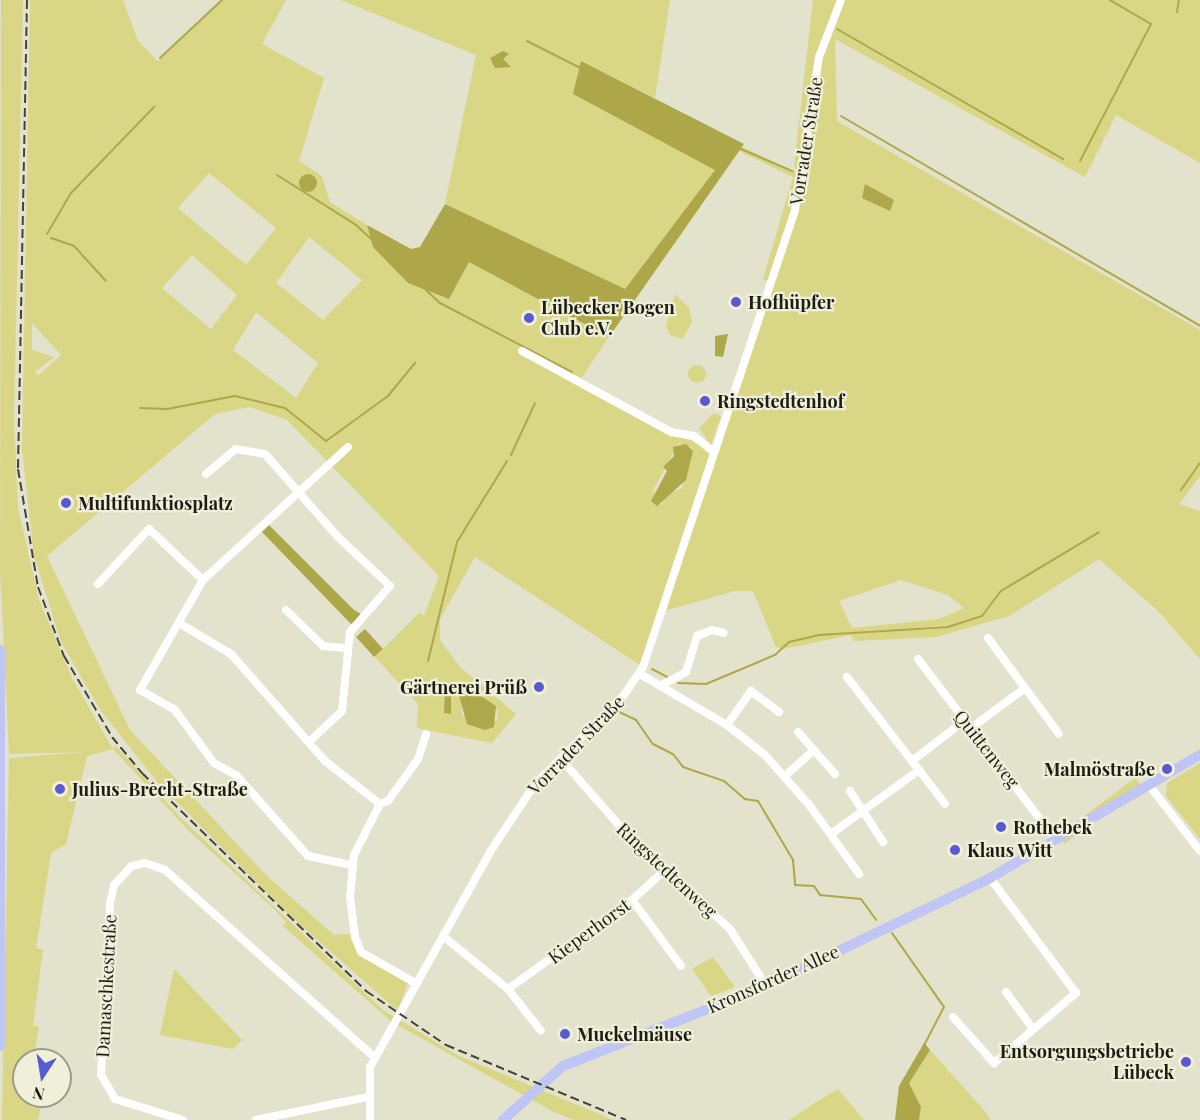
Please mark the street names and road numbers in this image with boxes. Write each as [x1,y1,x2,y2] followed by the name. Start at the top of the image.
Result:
[785,75,827,207] street label: Vorrader Straße
[523,691,629,799] street label: Vorrader Straße
[950,706,1024,792] street label: Quittenweg
[612,818,722,922] street label: Ringstedtenweg
[544,894,634,968] street label: Kieperhorst
[91,914,121,1058] street label: Damaschkestraße
[703,940,843,1018] street label: Kronsforder Allee

